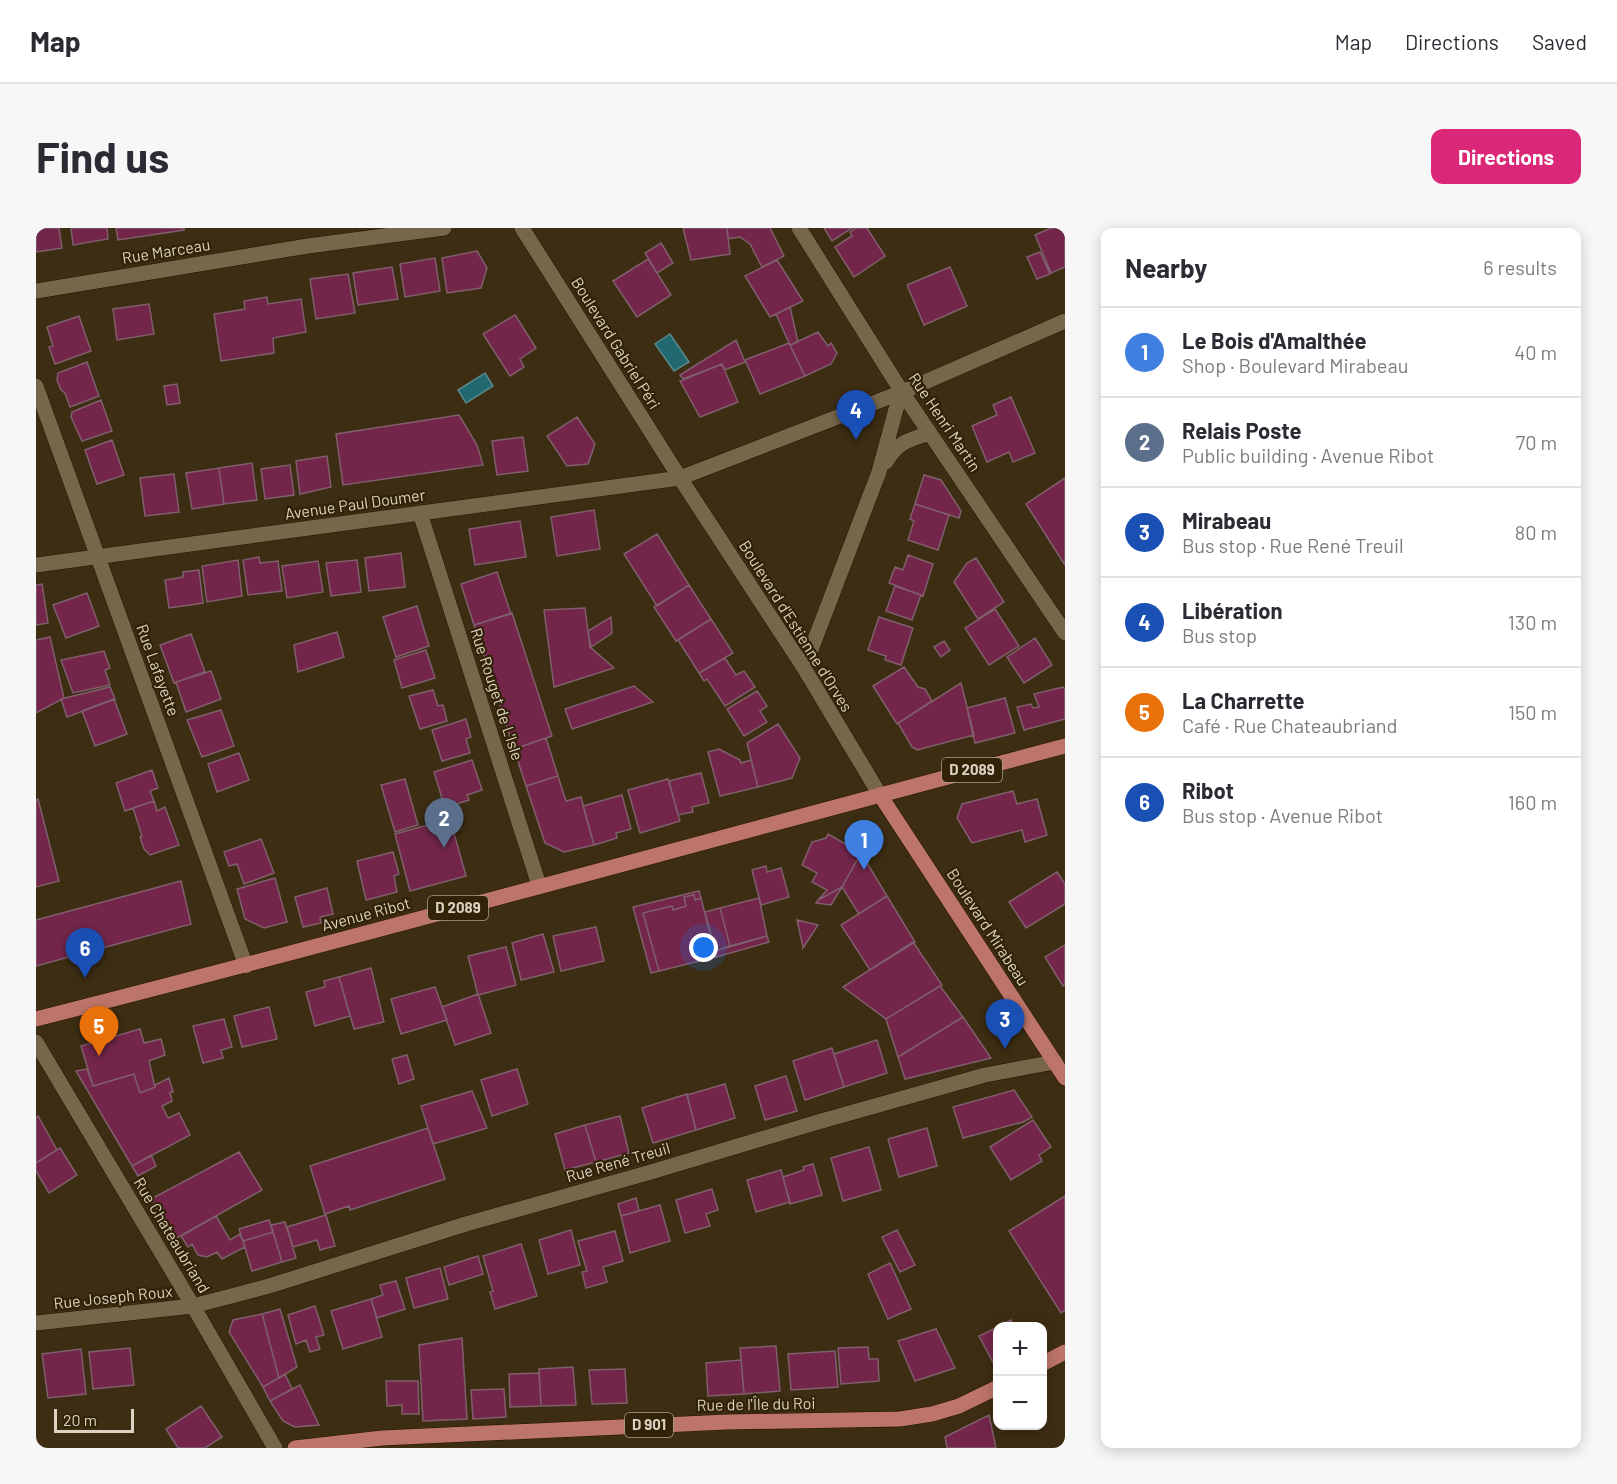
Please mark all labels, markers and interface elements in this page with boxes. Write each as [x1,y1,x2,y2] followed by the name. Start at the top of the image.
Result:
[30,24,81,58] text: Map
[1335,29,1372,54] text: Map
[1405,29,1499,54] text: Directions
[1532,29,1587,54] text: Saved
[1431,129,1581,184] button: Directions
[36,131,169,181] text: Find us
[121,234,211,267] street label: Rue Marceau
[1125,252,1207,283] text: Nearby
[1483,255,1557,279] text: 6 results
[568,273,665,412] street label: Boulevard Gabriel Péri
[1182,327,1367,353] text: Le Bois d'Amalthée
[1141,340,1148,364] text: 1
[1514,340,1557,364] text: 40 m
[1182,353,1408,377] text: Shop · Boulevard Mirabeau
[905,369,985,475] street label: Rue Henri Martin
[836,390,876,440] pin: 4
[1182,417,1301,443] text: Relais Poste
[1139,430,1150,454] text: 2
[1516,430,1557,454] text: 70 m
[1182,443,1434,467] text: Public building · Avenue Ribot
[283,484,427,523] street label: Avenue Paul Doumer
[1182,507,1271,533] text: Mirabeau
[1139,520,1150,544] text: 3
[1515,520,1557,544] text: 80 m
[1182,533,1404,557] text: Bus stop · Rue René Treuil
[736,536,857,715] street label: Boulevard d'Estienne d'Orves
[1182,597,1282,623] text: Libération
[1138,610,1151,634] text: 4
[1508,610,1557,634] text: 130 m
[133,621,184,718] street label: Rue Lafayette
[1182,623,1257,647] text: Bus stop
[467,625,528,763] street label: Rue Rouget de L'Isle
[1182,687,1305,713] text: La Charrette
[1139,700,1150,724] text: 5
[1508,700,1557,724] text: 150 m
[1182,713,1397,737] text: Café · Rue Chateaubriand
[942,758,1002,782] road number: D 2089
[1182,777,1234,803] text: Ribot
[1139,790,1150,814] text: 6
[1508,790,1557,814] text: 160 m
[424,798,464,848] pin: 2
[1182,803,1383,827] text: Bus stop · Avenue Ribot
[844,820,884,870] pin: 1
[943,865,1033,989] street label: Boulevard Mirabeau
[319,893,412,934] street label: Avenue Ribot
[428,896,488,920] road number: D 2089
[65,928,104,978] pin: 6
[689,933,718,962] your location
[986,1000,1024,1049] pin: 3
[80,1006,118,1056] pin: 5
[564,1138,672,1185] street label: Rue René Treuil
[130,1174,214,1296] street label: Rue Chateaubriand
[52,1281,174,1312] street label: Rue Joseph Roux
[993,1322,1047,1430] map controls
[993,1322,1047,1376] button: +
[993,1376,1047,1430] button: −
[696,1393,816,1414] street label: Rue de l'Île du Roi
[54,1406,134,1434] scale bar
[63,1410,97,1429] text: 20 m
[625,1413,673,1437] road number: D 901

